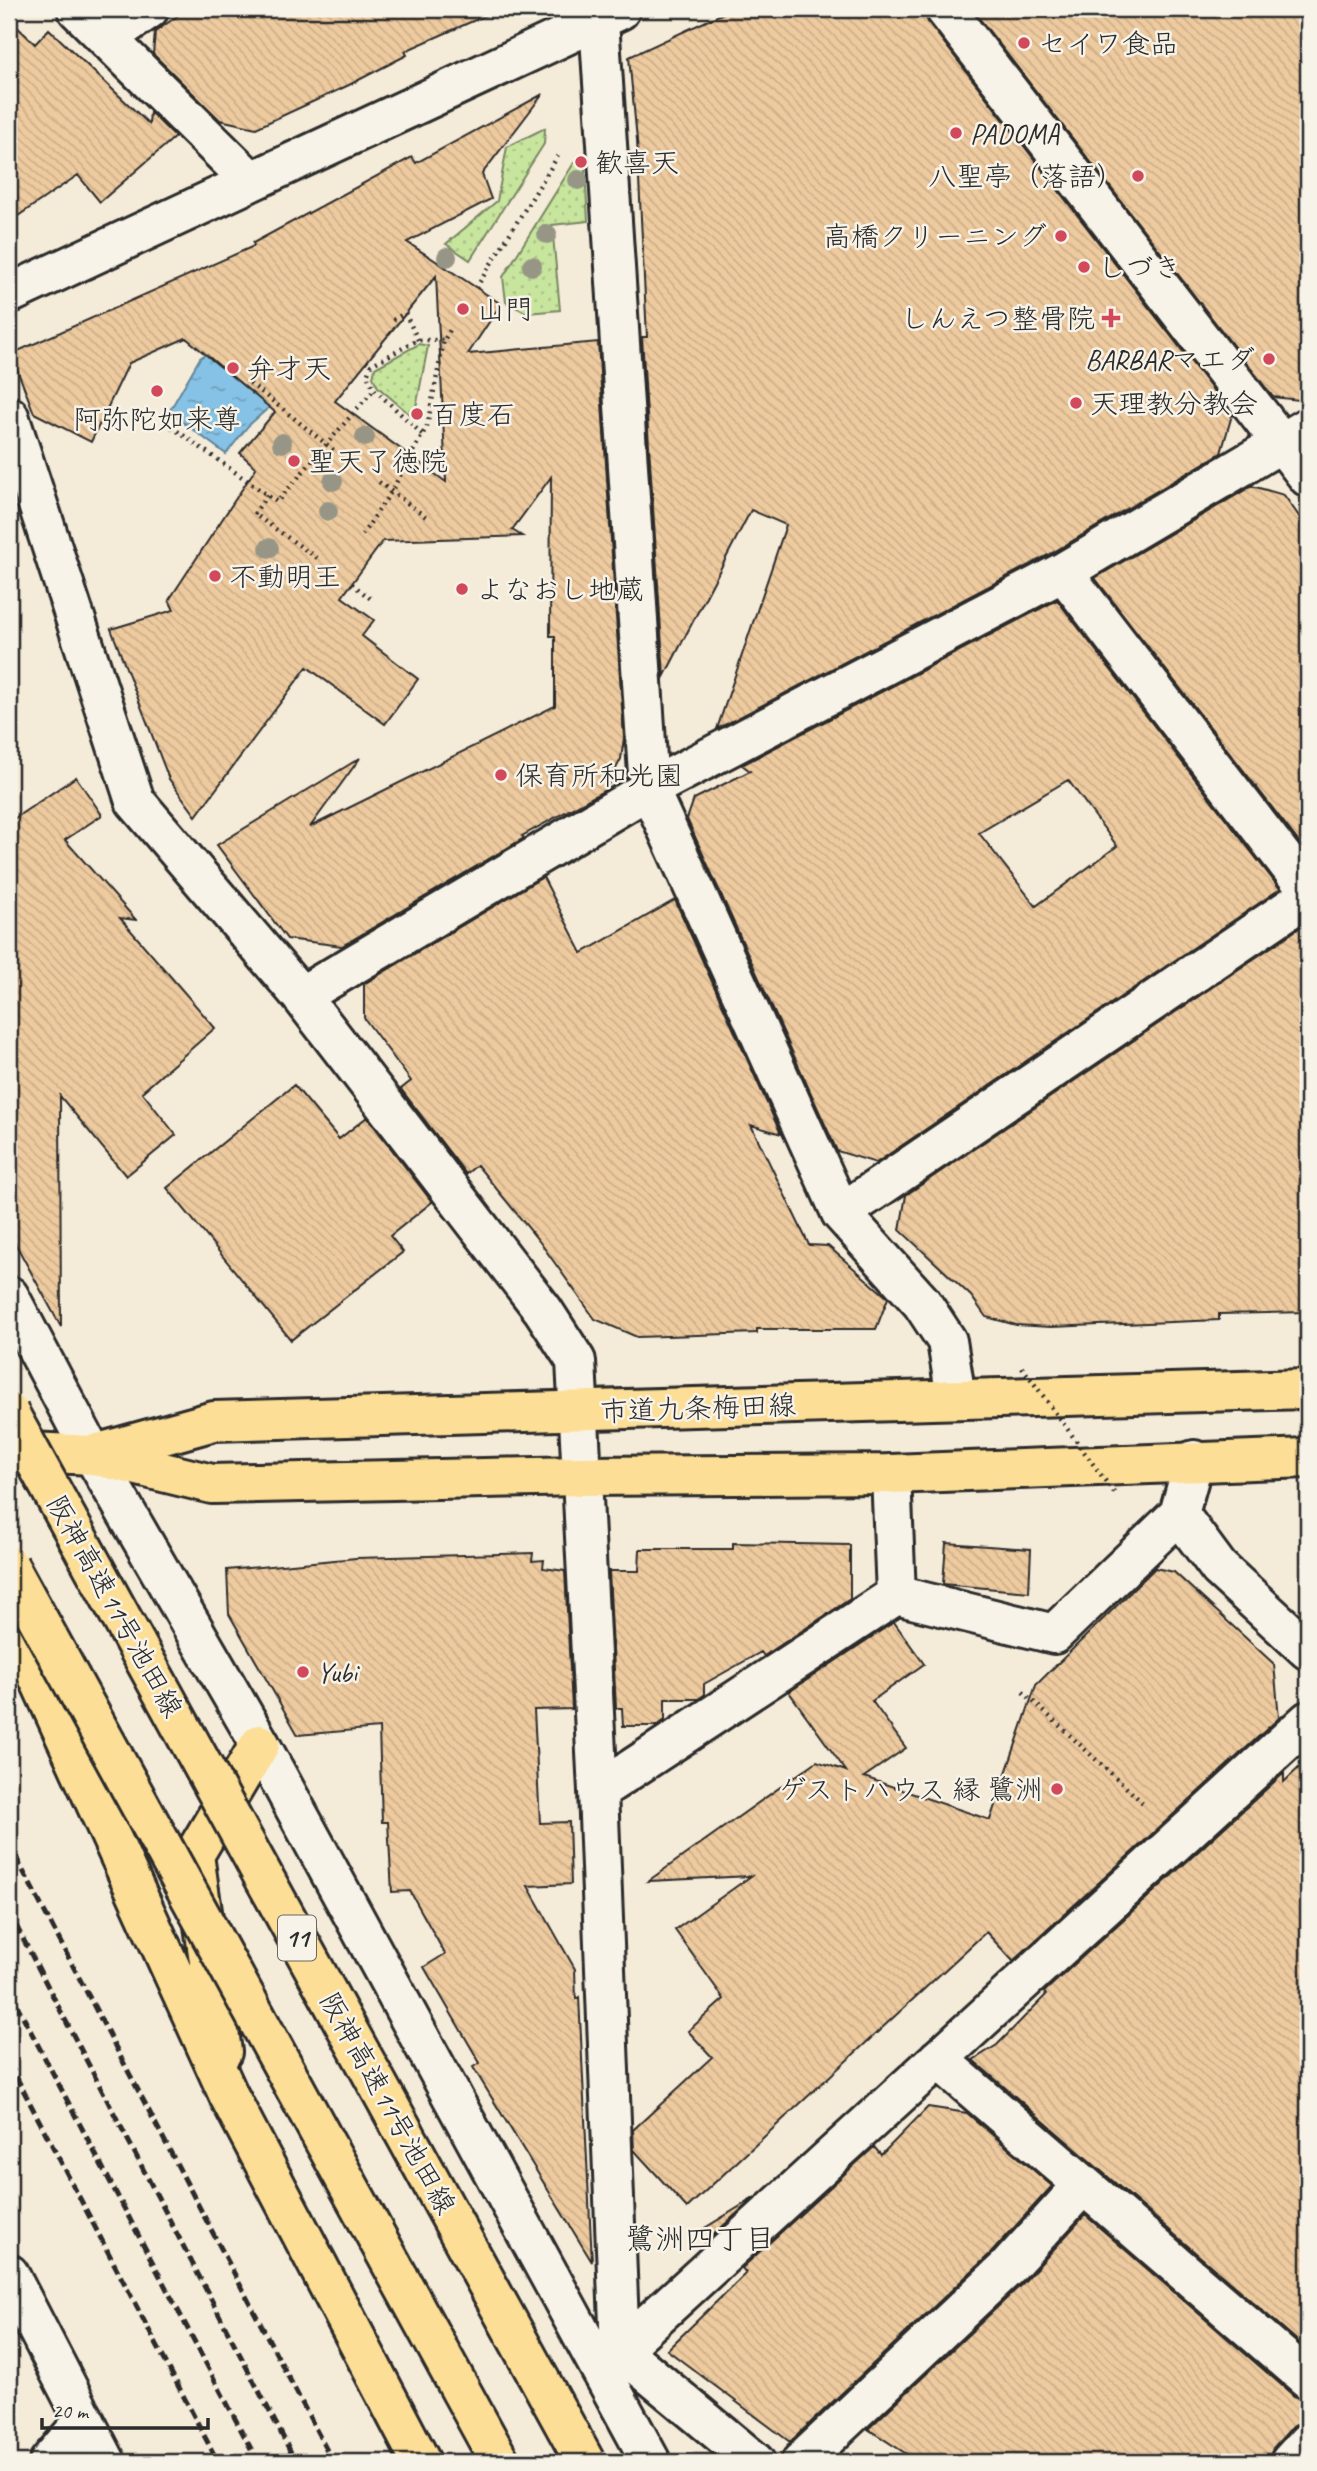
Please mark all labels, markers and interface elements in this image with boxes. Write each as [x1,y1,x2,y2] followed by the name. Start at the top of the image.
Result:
[1038,26,1178,61] place label: セイワ食品
[1016,35,1032,51] marker: セイワ食品
[970,116,1060,151] place label: PADOMA
[948,125,964,141] marker: PADOMA
[595,145,679,180] place label: 歓喜天
[573,154,589,170] marker: 歓喜天
[928,159,1124,194] place label: 八聖亭（落語）
[1130,168,1146,184] marker: 八聖亭（落語）
[823,219,1047,254] place label: 高橋クリーニング
[1053,228,1069,244] marker: 高橋クリーニング
[1098,250,1181,285] place label: しづき
[1076,259,1092,275] marker: しづき
[477,292,533,327] place label: 山門
[455,301,471,317] marker: 山門
[901,301,1095,336] place label: しんえつ整骨院
[1101,308,1121,328] marker: しんえつ整骨院
[1085,342,1255,377] place label: BARBARマエダ
[247,351,331,386] place label: 弁才天
[1261,351,1277,367] marker: BARBARマエダ
[225,360,241,376] marker: 弁才天
[149,383,165,399] marker: 阿弥陀如来尊
[1090,386,1258,421] place label: 天理教分教会
[1068,395,1084,411] marker: 天理教分教会
[431,397,515,432] place label: 百度石
[73,402,241,437] place label: 阿弥陀如来尊
[409,406,425,422] marker: 百度石
[308,444,448,479] place label: 聖天了徳院
[286,453,302,469] marker: 聖天了徳院
[229,559,341,594] place label: 不動明王
[207,568,223,584] marker: 不動明王
[476,572,644,607] place label: よなおし地蔵
[454,581,470,597] marker: よなおし地蔵
[515,758,683,793] place label: 保育所和光園
[493,767,509,783] marker: 保育所和光園
[599,1387,797,1429] street label: 市道九条梅田線
[39,1489,191,1723] street label: 阪神高速11号池田線
[317,1655,361,1690] place label: Yubi
[295,1664,311,1680] marker: Yubi
[779,1772,1043,1807] place label: ゲストハウス 縁 鷺洲
[1049,1781,1065,1797] marker: ゲストハウス 縁 鷺洲
[278,1915,316,1960] road number: 11
[312,1986,464,2220] street label: 阪神高速11号池田線
[625,2220,775,2258] district label: 鷺洲四丁目
[42,2387,208,2431] scale bar
[52,2398,90,2424] text: 20 m

